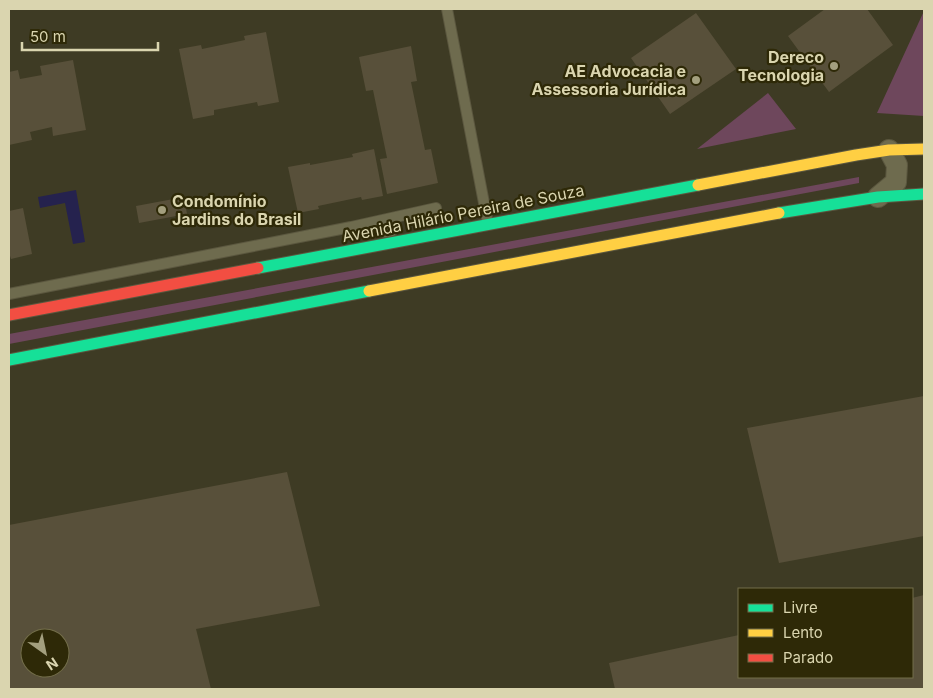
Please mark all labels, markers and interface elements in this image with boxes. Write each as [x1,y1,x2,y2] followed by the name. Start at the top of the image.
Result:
[22,20,159,52] scale bar
[30,27,66,46] text: 50 m
[738,47,824,85] place label: Dereco Tecnologia
[828,60,840,72] marker: Dereco Tecnologia
[531,61,686,99] place label: AE Advocacia e Assessoria Jurídica
[690,74,702,86] marker: AE Advocacia e Assessoria Jurídica
[340,180,586,246] street label: Avenida Hilário Pereira de Souza
[172,191,301,229] place label: Condomínio Jardins do Brasil
[156,204,168,216] marker: Condomínio Jardins do Brasil
[738,588,913,678] legend
[783,598,818,617] text: Livre
[783,623,823,642] text: Lento
[20,628,70,678] north arrow
[783,648,833,667] text: Parado
[43,654,61,674] text: N

